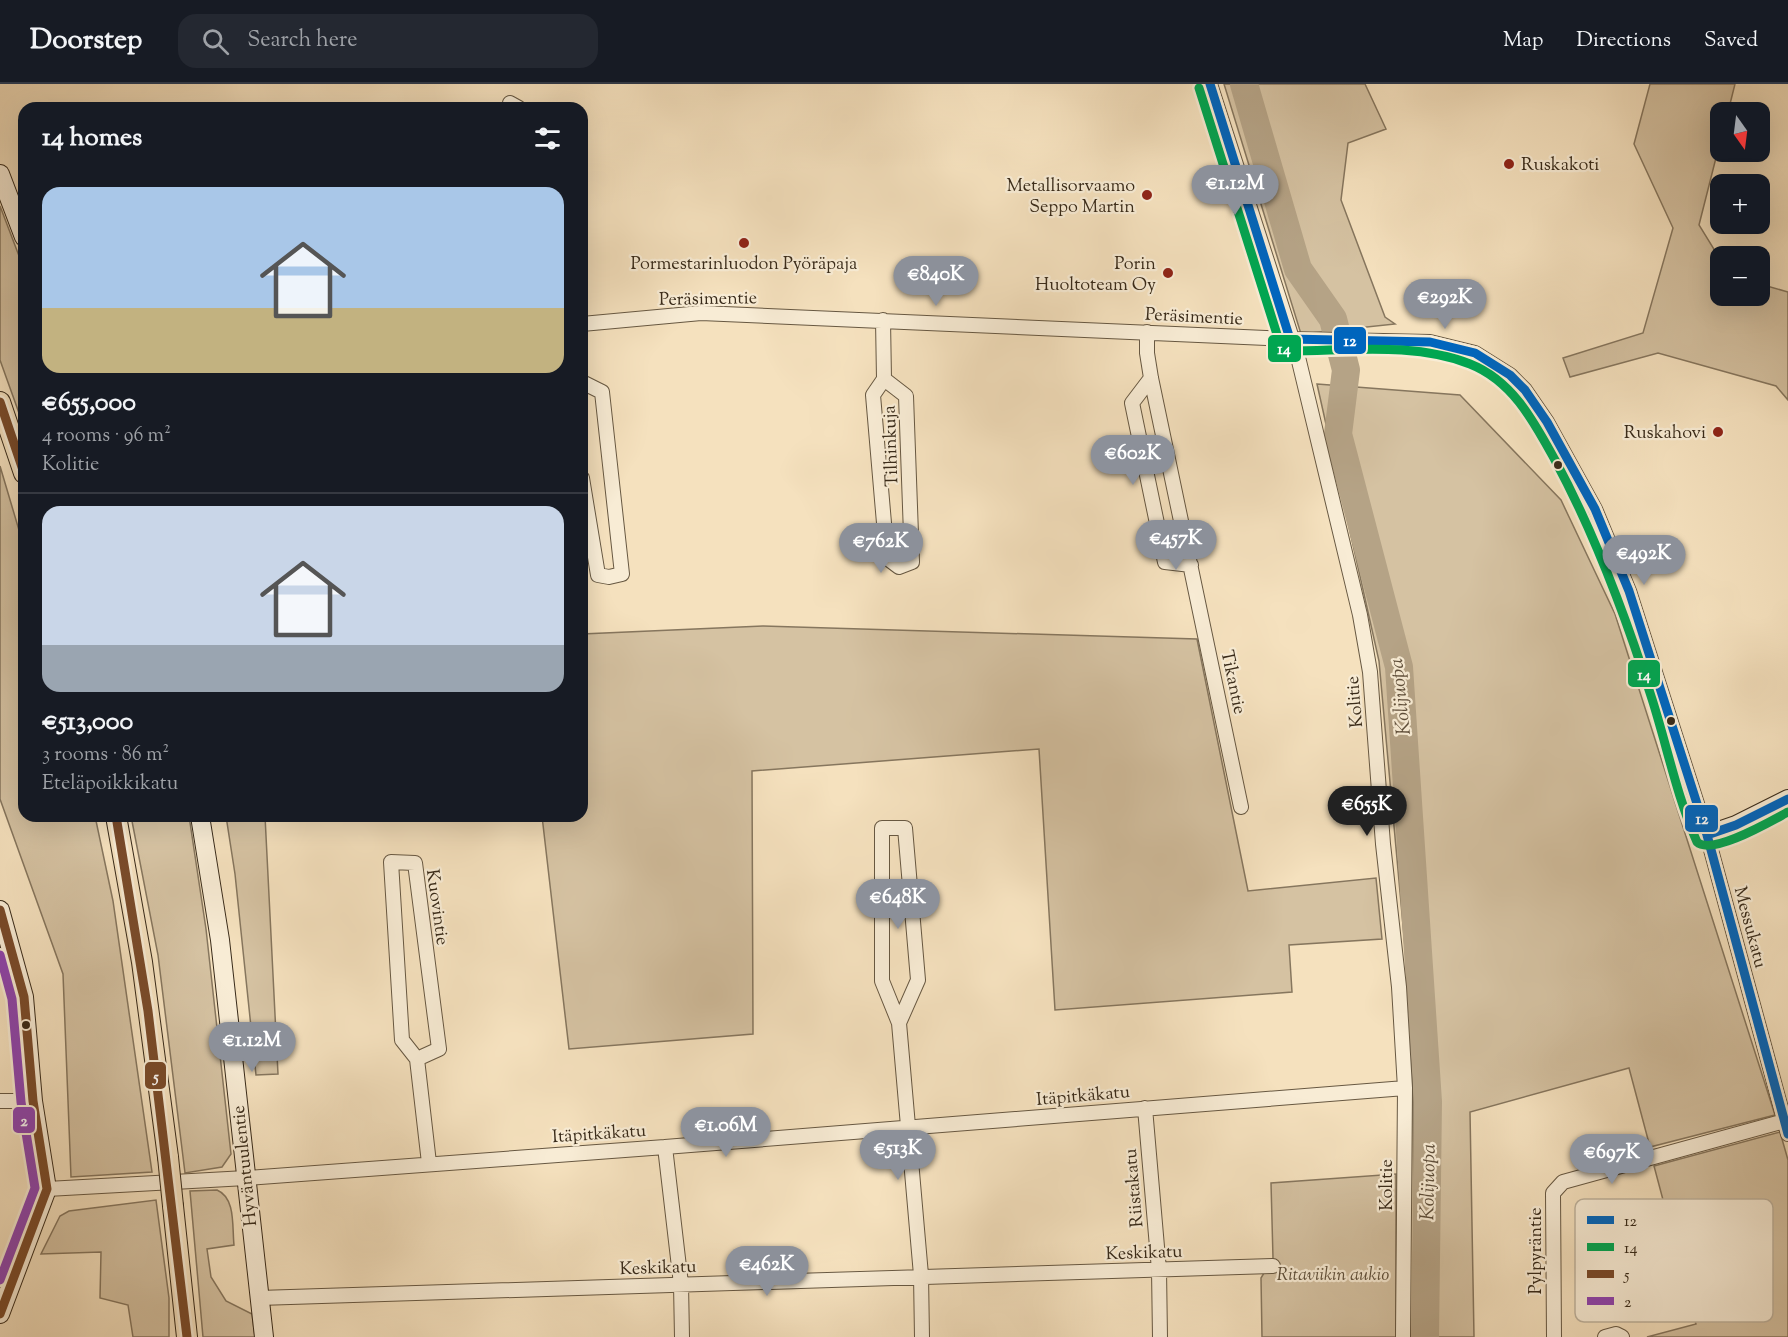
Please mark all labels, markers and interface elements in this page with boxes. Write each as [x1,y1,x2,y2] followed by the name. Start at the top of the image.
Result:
[178,14,598,68] search box
[30,21,142,61] text: Doorstep
[199,25,232,58] icon: search
[247,25,358,57] text: Search here
[1503,26,1543,56] text: Map
[1576,26,1671,56] text: Directions
[1704,26,1758,56] text: Saved
[1710,102,1770,162] north arrow
[1710,102,1770,306] map controls
[42,120,142,157] text: 14 homes
[531,122,564,155] icon: filters
[1521,153,1599,179] place label: Ruskakoti
[1502,157,1516,171] marker: Ruskakoti
[1186,165,1284,216] pin: €1.12M
[1206,170,1264,199] text: €1.12M
[1007,174,1135,221] place label: Metallisorvaamo Seppo Martin
[1710,174,1770,234] button: +
[1140,188,1154,202] marker: Metallisorvaamo Seppo Martin
[249,226,357,334] icon: home
[737,236,751,250] marker: Pormestarinluodon Pyöräpaja
[1710,246,1770,306] button: −
[631,252,857,278] place label: Pormestarinluodon Pyöräpaja
[1035,252,1156,299] place label: Porin Huoltoteam Oy
[894,256,978,307] pin: €840K
[907,261,965,290] text: €840K
[1161,266,1175,280] marker: Porin Huoltoteam Oy
[1403,279,1487,330] pin: €292K
[1418,284,1473,313] text: €292K
[659,286,757,314] street label: Peräsimentie
[1144,302,1244,334] street label: Peräsimentie
[1333,326,1367,355] line badge: 12
[1344,331,1357,354] text: 12
[1267,334,1302,363] line badge: 14
[1277,339,1291,362] text: 14
[42,385,136,422] text: €655,000
[878,405,906,487] street label: Tilhinkuja
[1624,421,1706,447] place label: Ruskahovi
[42,422,171,451] text: 4 rooms · 96 m²
[1711,425,1725,439] marker: Ruskahovi
[1091,435,1175,486] pin: €602K
[1105,440,1161,469] text: €602K
[42,451,99,480] text: Kolitie
[1552,459,1564,471] unlabelled marker
[1134,520,1218,571] pin: €457K
[839,523,923,574] pin: €762K
[1150,525,1202,554] text: €457K
[853,528,909,557] text: €762K
[1602,535,1686,586] pin: €492K
[1617,540,1671,569] text: €492K
[249,545,357,653] icon: home
[1213,648,1252,717] street label: Tikantie
[1383,657,1420,737] water label: Kolijuopa
[1627,659,1661,688] line badge: 14
[1637,665,1651,688] text: 14
[1341,675,1371,729] street label: Kolitie
[42,704,133,741] text: €513,000
[1665,715,1677,727] unlabelled marker
[42,741,169,770] text: 3 rooms · 86 m²
[42,770,178,799] text: Eteläpoikkikatu
[1325,786,1409,837] pin: €655K
[1342,791,1392,820] text: €655K
[1684,804,1719,833] line badge: 12
[1696,809,1709,832] text: 12
[418,868,454,947] street label: Kuovintie
[856,879,940,930] pin: €648K
[870,884,926,913] text: €648K
[1726,884,1772,971] street label: Messukatu
[20,1019,32,1031] unlabelled marker
[203,1022,301,1073] pin: €1.12M
[223,1027,281,1056] text: €1.12M
[144,1061,167,1090] line badge: 5
[151,1067,159,1090] text: 5
[1035,1080,1131,1114] street label: Itäpitkäkatu
[227,1104,265,1228] street label: Hyväntuulentie
[12,1106,36,1134] line badge: 2
[677,1107,775,1158] pin: €1.06M
[20,1111,28,1134] text: 2
[695,1112,757,1141] text: €1.06M
[551,1119,647,1151] street label: Itäpitkäkatu
[856,1130,940,1181] pin: €513K
[1570,1134,1654,1185] pin: €697K
[874,1135,922,1164] text: €513K
[1584,1139,1640,1168] text: €697K
[1414,1143,1445,1221] water label: Kolijuopa
[1119,1147,1151,1228] street label: Riistakatu
[1375,1159,1401,1211] street label: Kolitie
[1575,1199,1773,1322] legend
[1524,1207,1550,1295] street label: Pylpyräntie
[1624,1211,1637,1234] text: 12
[1624,1238,1638,1261] text: 14
[1105,1240,1183,1268] street label: Keskikatu
[725,1246,809,1297] pin: €462K
[740,1251,794,1280] text: €462K
[619,1255,697,1283] street label: Keskikatu
[1277,1263,1389,1289] park label: Ritaviikin aukio
[1623,1265,1630,1288] text: 5
[1624,1292,1632,1315] text: 2

